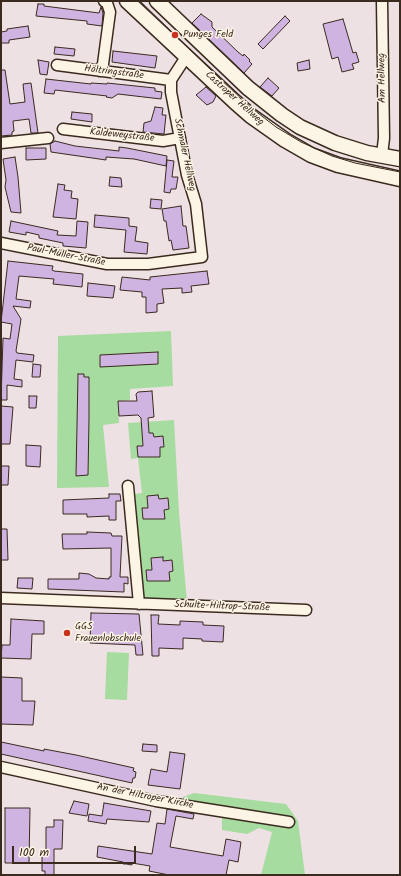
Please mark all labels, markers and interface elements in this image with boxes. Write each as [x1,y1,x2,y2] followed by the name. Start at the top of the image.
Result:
[183,29,233,41] place label: Punges Feld
[170,30,180,40] marker: Punges Feld
[377,53,389,103] street label: Am Hellweg
[84,63,144,83] street label: Höltringstraße
[202,69,266,129] street label: Castroper Hellweg
[170,118,198,192] street label: Schmaler Hellweg
[89,127,155,145] street label: Kaldeweystraße
[26,243,106,269] street label: Paul-Müller-Straße
[174,599,270,615] street label: Schulte-Hiltrop-Straße
[75,621,141,644] place label: GGS Frauenlobschule
[62,628,72,638] marker: GGS Frauenlobschule
[96,782,194,812] street label: An der Hiltroper Kirche
[14,838,138,864] scale bar
[19,843,49,862] text: 100 m

